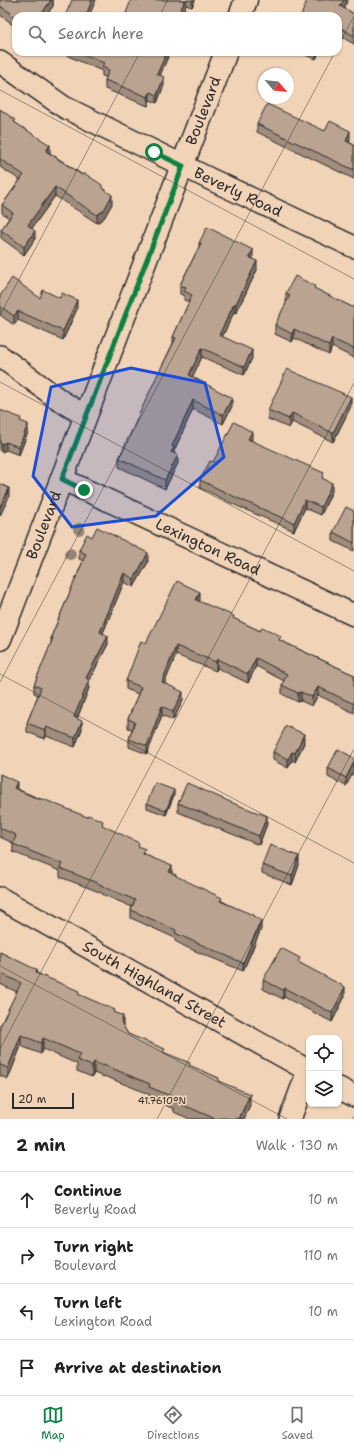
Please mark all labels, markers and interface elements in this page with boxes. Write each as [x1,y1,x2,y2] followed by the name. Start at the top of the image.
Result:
[12,12,342,56] search box
[26,23,48,45] icon: search
[58,24,144,44] text: Search here
[258,68,294,104] north arrow
[181,73,226,148] street label: Boulevard
[145,143,163,161] route start
[191,163,286,222] street label: Beverly Road
[75,481,93,499] route end
[22,487,66,562] street label: Boulevard
[152,514,264,580] street label: Lexington Road
[79,936,230,1033] street label: South Highland Street
[306,1035,342,1107] map controls
[306,1035,342,1071] button: locate
[306,1071,342,1107] button: layers
[12,1091,74,1110] scale bar
[18,1092,46,1107] text: 20 m
[138,1094,186,1107] text: 41.7610°N
[16,1134,66,1156] text: 2 min
[256,1137,338,1154] text: Walk · 130 m
[54,1181,122,1201] text: Continue
[16,1189,38,1211] icon: ahead
[308,1191,338,1208] text: 10 m
[54,1201,137,1218] text: Beverly Road
[54,1237,134,1257] text: Turn right
[16,1245,38,1267] icon: right
[303,1247,338,1264] text: 110 m
[54,1257,116,1274] text: Boulevard
[54,1293,122,1313] text: Turn left
[16,1301,38,1323] icon: left
[308,1303,338,1320] text: 10 m
[54,1313,152,1330] text: Lexington Road
[16,1357,38,1379] icon: arrive
[54,1358,222,1378] text: Arrive at destination
[41,1404,65,1443] tab: Map
[147,1404,199,1443] tab: Directions
[282,1404,313,1443] tab: Saved

